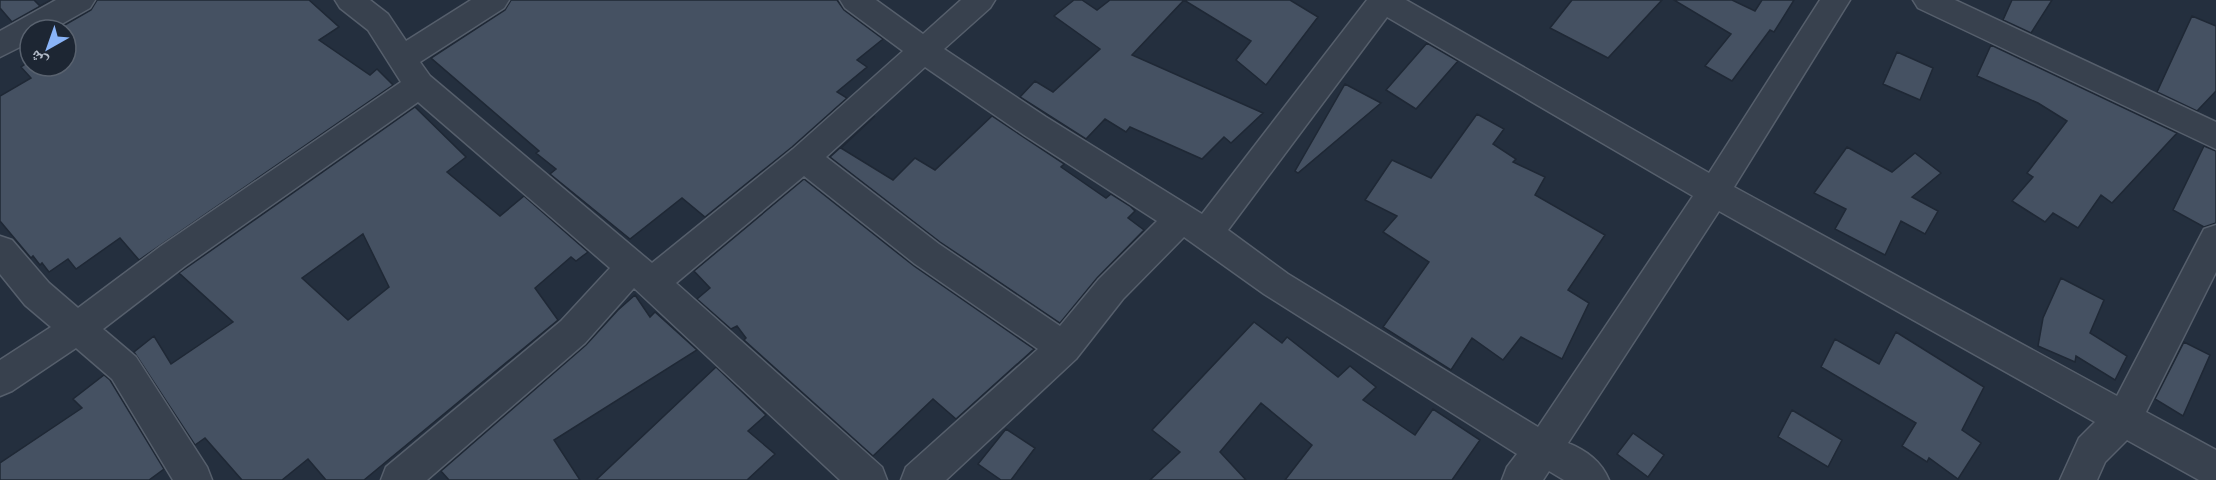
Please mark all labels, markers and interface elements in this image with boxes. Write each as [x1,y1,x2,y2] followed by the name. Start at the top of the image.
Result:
[18,18,78,78] north arrow
[26,46,51,72] text: ش

